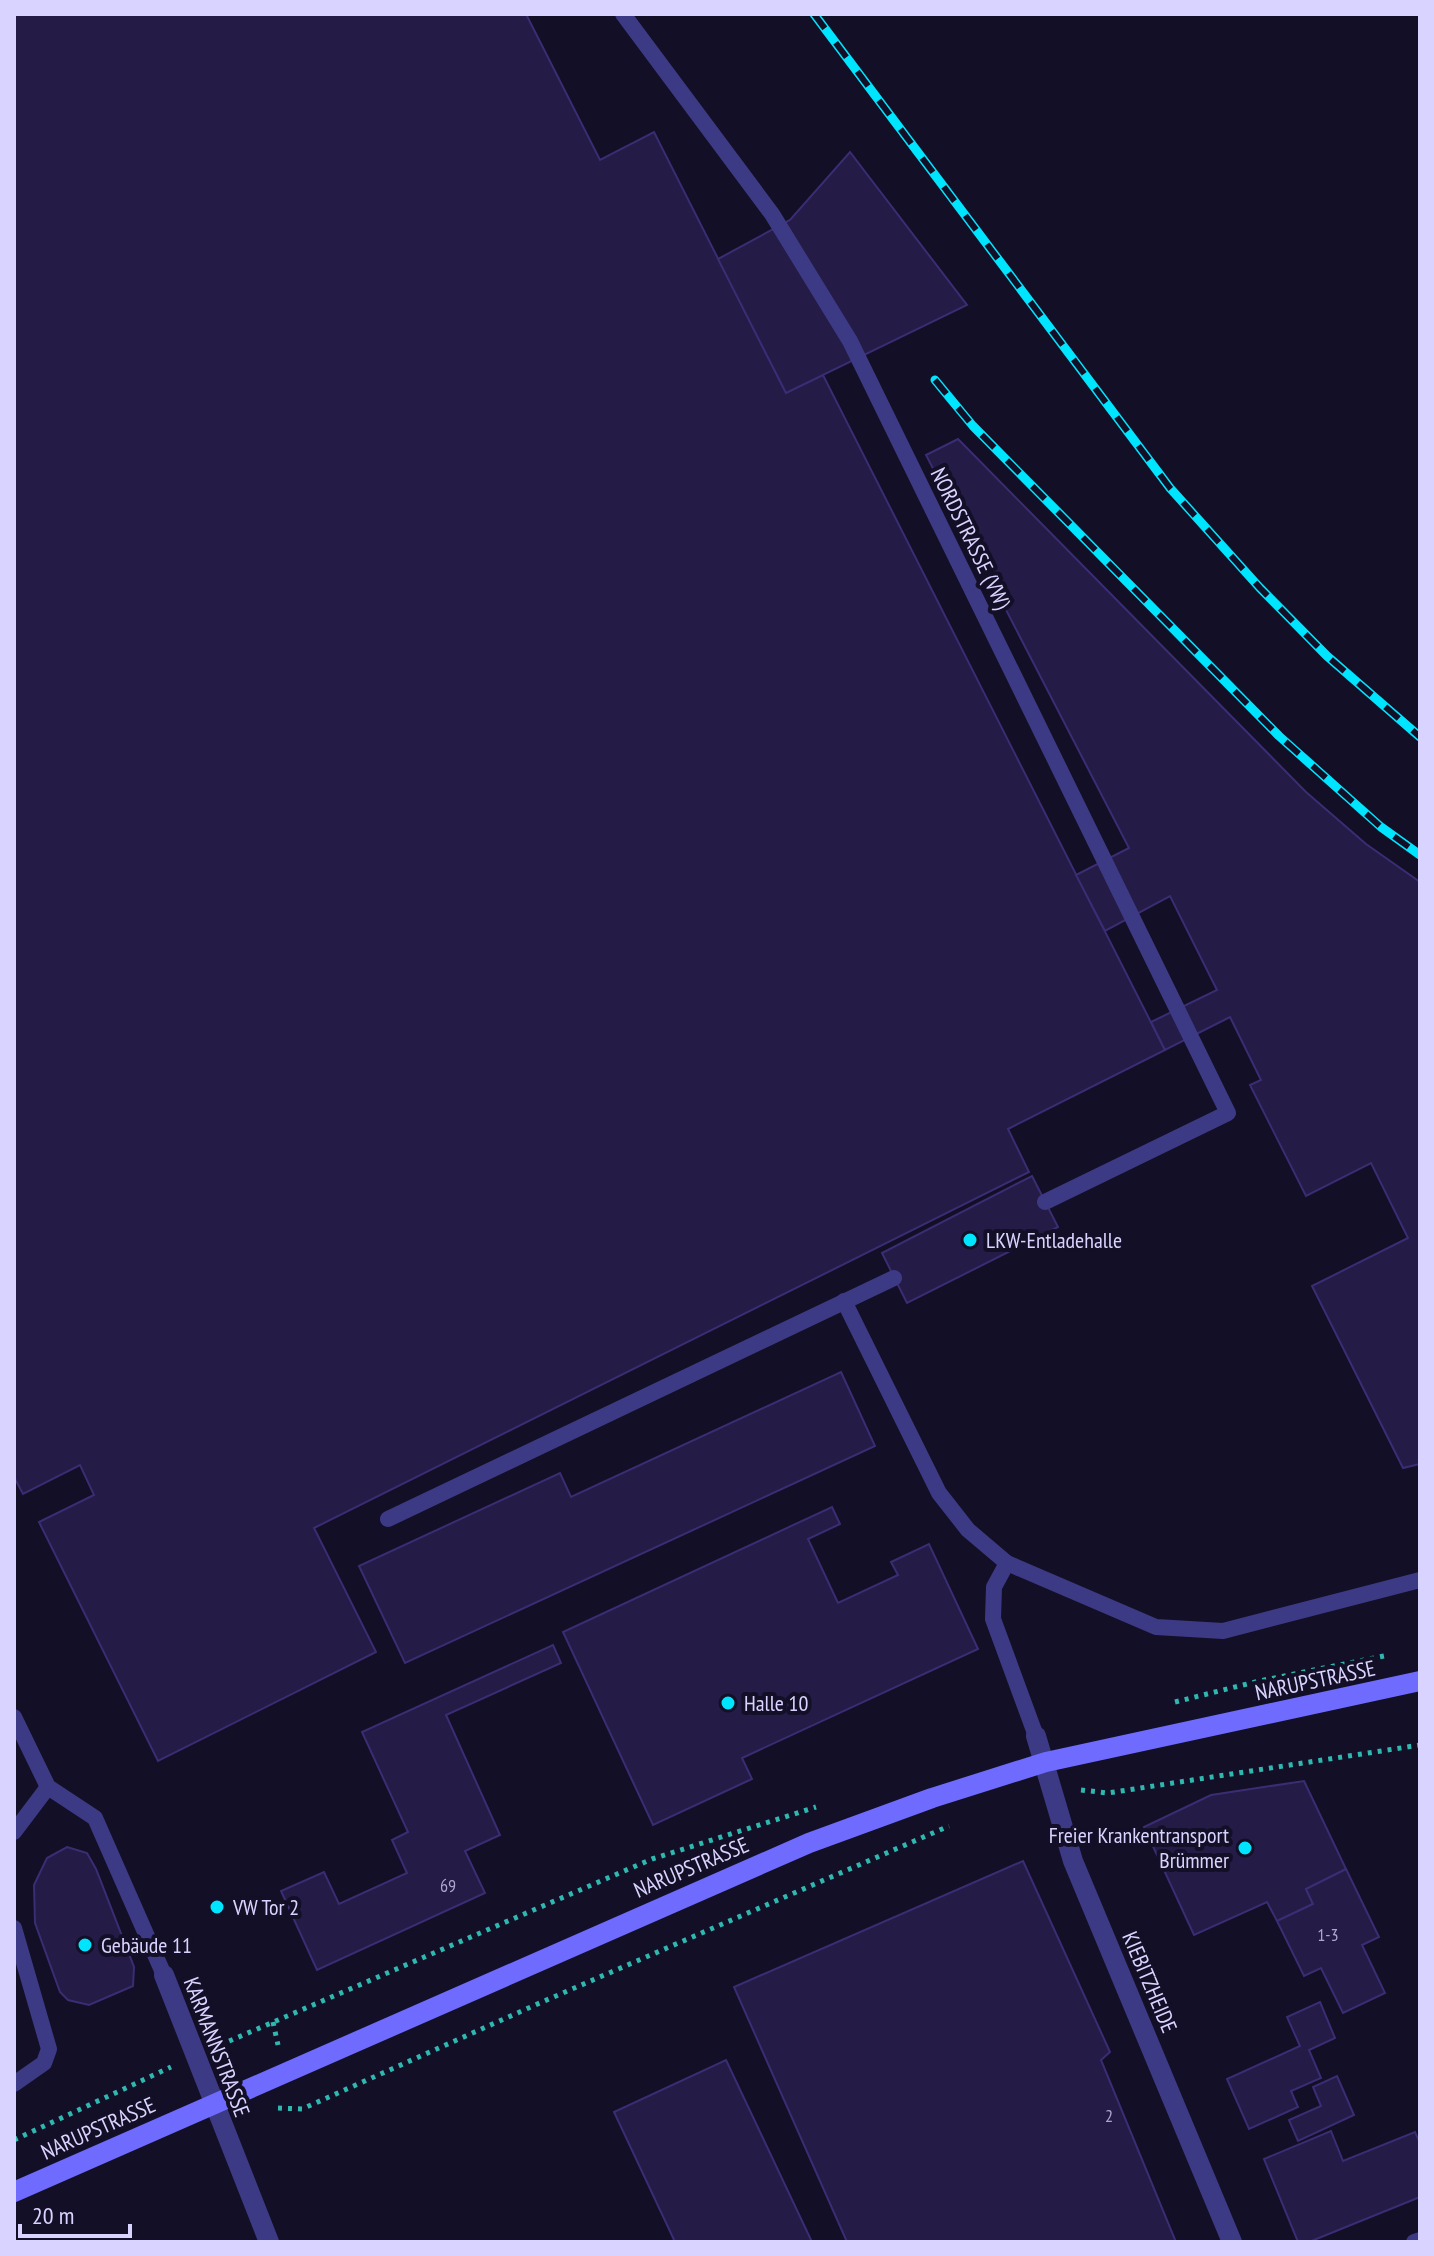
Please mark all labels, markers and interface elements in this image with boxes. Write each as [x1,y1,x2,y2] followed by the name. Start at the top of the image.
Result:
[925,463,1018,614] street label: NORDSTRASSE (VW)
[986,1226,1122,1254] place label: LKW-Entladehalle
[961,1231,979,1249] marker: LKW-Entladehalle
[1252,1654,1378,1706] street label: NARUPSTRASSE
[744,1689,808,1717] place label: Halle 10
[719,1694,737,1712] marker: Halle 10
[1049,1821,1229,1874] place label: Freier Krankentransport Brümmer
[629,1830,753,1904] street label: NARUPSTRASSE
[1236,1839,1254,1857] marker: Freier Krankentransport Brümmer
[440,1874,456,1897] house number: 69
[232,1893,299,1921] place label: VW Tor 2
[208,1898,226,1916] marker: VW Tor 2
[1317,1923,1339,1946] house number: 1-3
[1116,1927,1184,2037] street label: KIEBITZHEIDE
[101,1931,192,1959] place label: Gebäude 11
[76,1936,94,1954] marker: Gebäude 11
[178,1973,256,2121] street label: KARMANNSTRASSE
[37,2090,159,2166] street label: NARUPSTRASSE
[1105,2104,1113,2127] house number: 2
[20,2188,130,2238] scale bar
[32,2200,74,2231] text: 20 m

